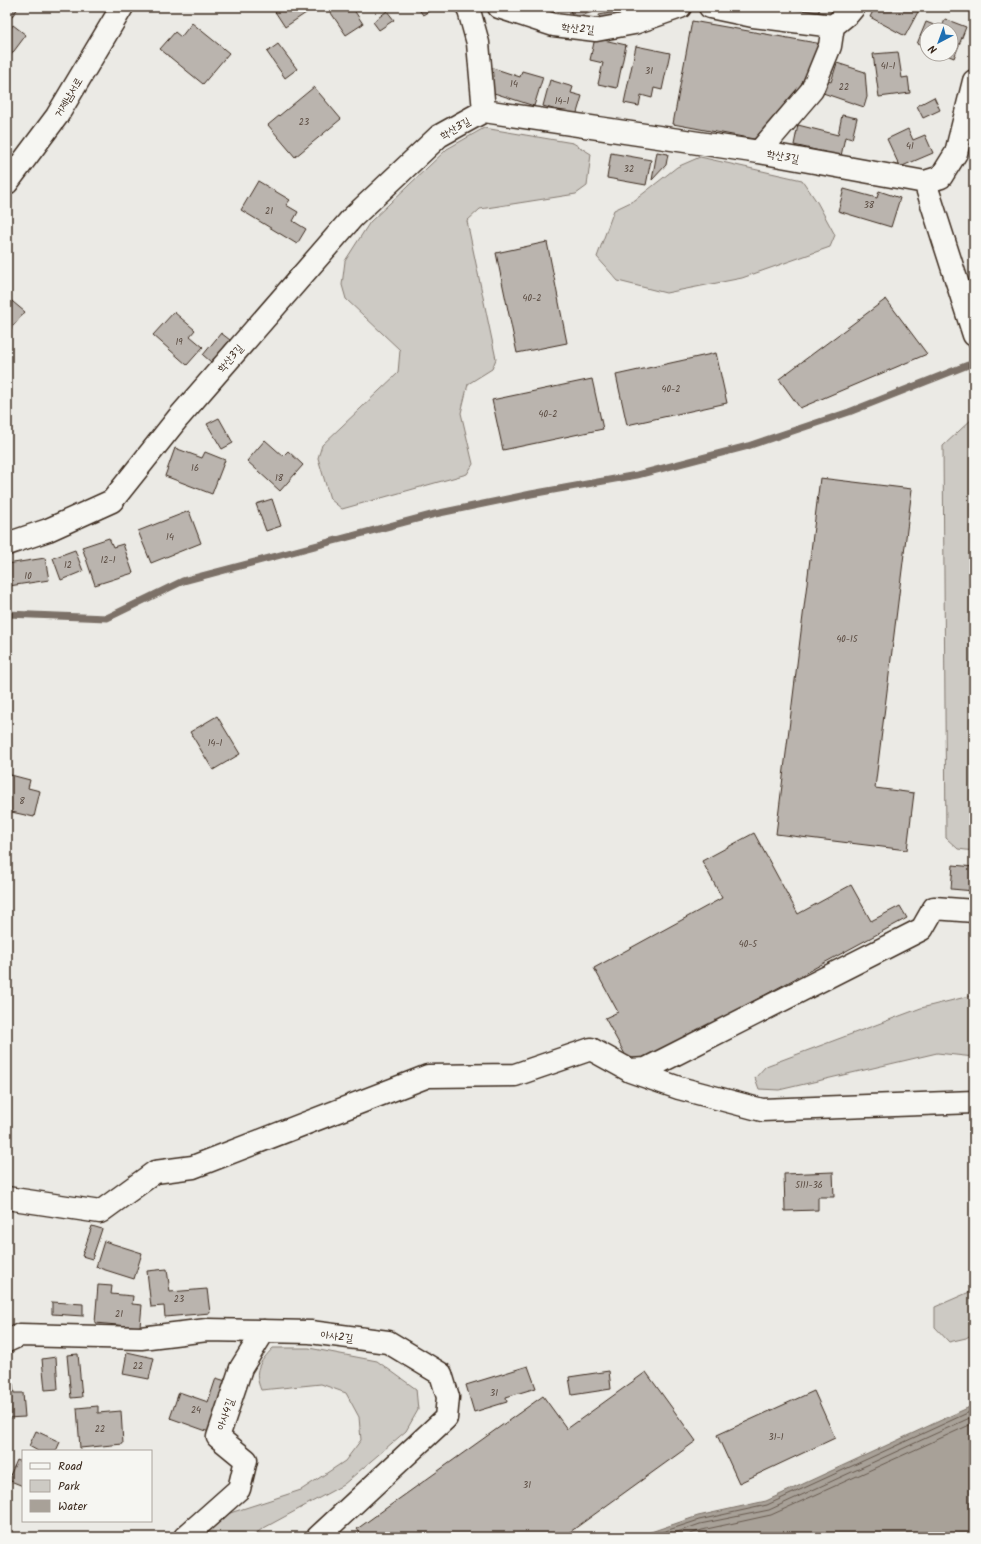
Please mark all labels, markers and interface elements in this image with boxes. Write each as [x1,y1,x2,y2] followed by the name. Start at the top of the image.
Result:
[561,19,595,39] street label: 학산2길
[919,22,959,62] north arrow
[925,40,942,58] text: N
[881,59,896,74] house number: 41-1
[645,64,653,79] house number: 31
[50,74,88,121] street label: 거제남서로
[510,77,518,92] house number: 14
[839,80,849,95] house number: 22
[555,94,570,109] house number: 14-1
[437,113,474,145] street label: 학산3길
[299,115,309,130] house number: 23
[906,139,914,154] house number: 41
[765,145,801,169] street label: 학산3길
[624,162,634,177] house number: 32
[864,198,875,213] house number: 38
[265,204,273,219] house number: 21
[523,291,541,306] house number: 40-2
[175,335,183,350] house number: 19
[213,340,248,377] street label: 학산3길
[662,382,680,397] house number: 40-2
[539,407,557,422] house number: 40-2
[191,461,199,476] house number: 16
[275,471,284,486] house number: 18
[166,530,174,545] house number: 14
[100,553,116,568] house number: 12-1
[64,558,72,573] house number: 12
[24,569,32,584] house number: 10
[836,632,859,647] house number: 40-15
[208,736,223,751] house number: 14-1
[19,794,25,809] house number: 8
[739,937,758,952] house number: 40-5
[795,1178,823,1193] house number: 5111-36
[174,1292,184,1307] house number: 23
[115,1307,123,1322] house number: 21
[319,1326,354,1348] street label: 아사2길
[133,1359,143,1374] house number: 22
[490,1386,498,1401] house number: 31
[212,1396,240,1433] street label: 아사4길
[191,1403,201,1418] house number: 24
[95,1422,105,1437] house number: 22
[769,1430,784,1445] house number: 31-1
[22,1450,152,1522] legend
[58,1457,83,1476] text: Road
[58,1477,80,1496] text: Park
[523,1478,531,1493] house number: 31
[58,1497,88,1516] text: Water

